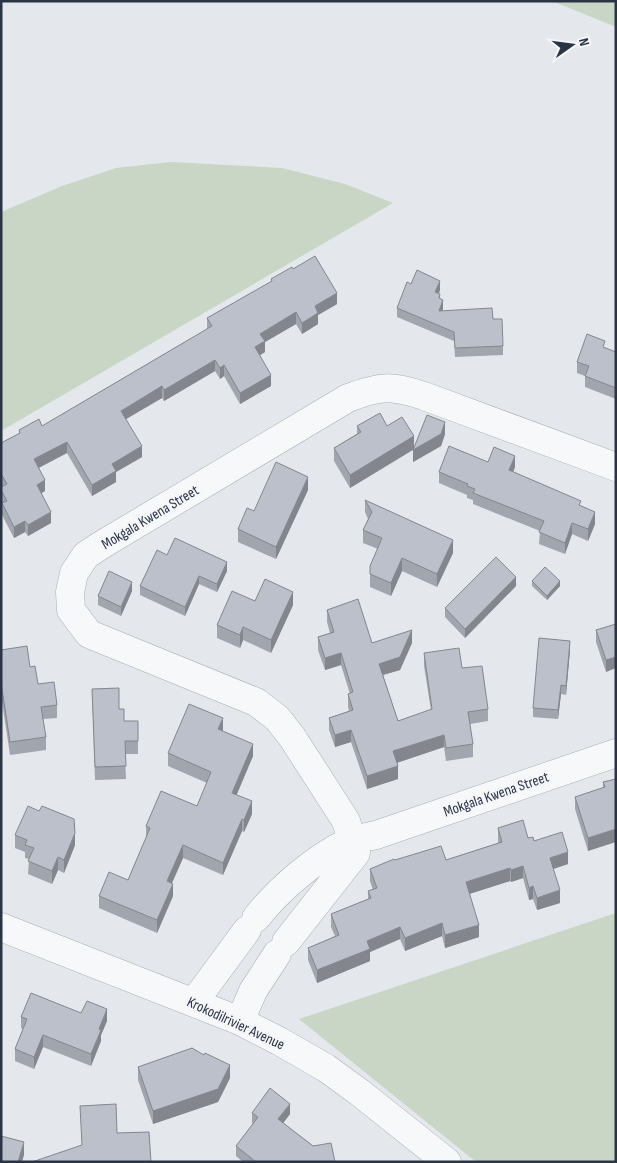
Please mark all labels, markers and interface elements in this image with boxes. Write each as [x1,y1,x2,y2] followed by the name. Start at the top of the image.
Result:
[547,20,597,70] north arrow
[575,36,593,48] text: N
[98,481,203,554] street label: Mokgala Kwena Street
[441,767,552,821] street label: Mokgala Kwena Street
[184,993,288,1054] street label: Krokodilrivier Avenue

